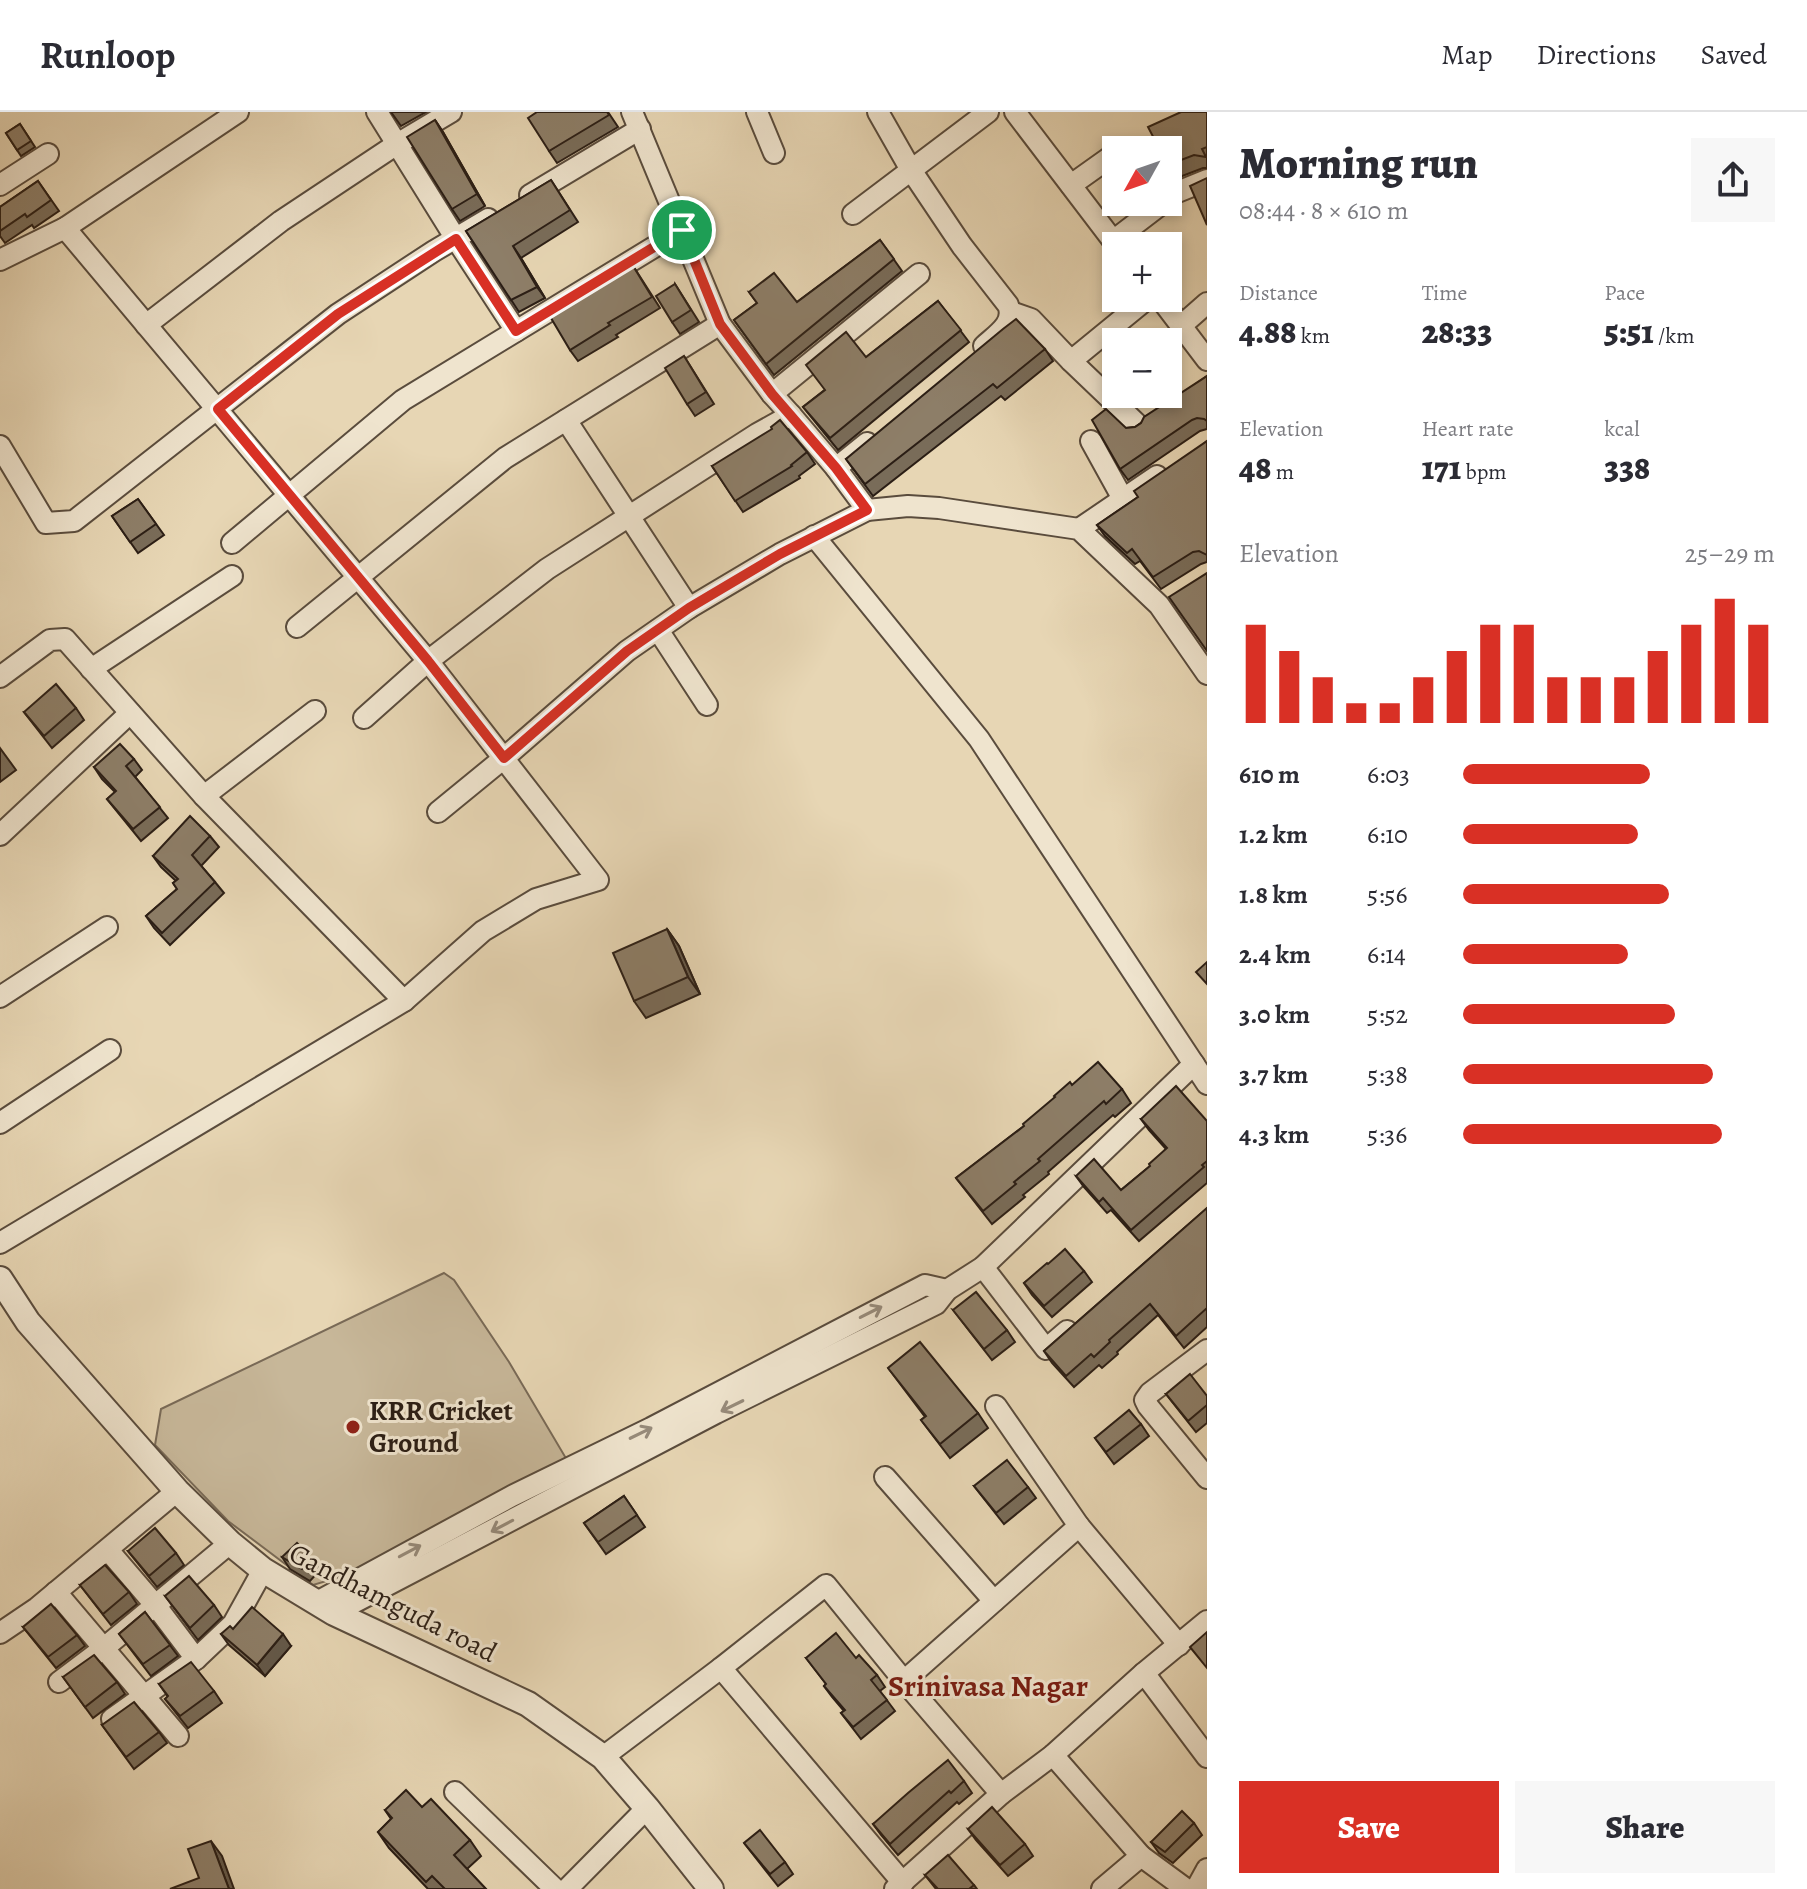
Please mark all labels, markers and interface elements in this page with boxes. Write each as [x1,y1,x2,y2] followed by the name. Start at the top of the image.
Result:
[40,29,175,81] text: Runloop
[1441,36,1492,74] text: Map
[1536,36,1657,74] text: Directions
[1701,36,1767,74] text: Saved
[1239,133,1478,193] text: Morning run
[1102,136,1182,216] north arrow
[1102,136,1182,408] map controls
[1691,138,1775,222] button: share
[1239,193,1408,228] text: 08:44 · 8 × 610 m
[648,196,716,264] pin
[660,208,704,252] icon: arrive
[1102,232,1182,312] button: +
[1239,278,1318,308] text: Distance
[1422,278,1467,308] text: Time
[1604,278,1645,308] text: Pace
[1239,308,1297,355] text: 4.88
[1422,308,1492,355] text: 28:33
[1604,308,1654,355] text: 5:51
[1297,321,1330,351] text: km
[1654,321,1695,351] text: /km
[1102,328,1182,408] button: −
[1239,414,1323,444] text: Elevation
[1422,414,1514,444] text: Heart rate
[1604,414,1640,444] text: kcal
[1239,444,1272,491] text: 48
[1422,444,1461,491] text: 171
[1604,444,1650,491] text: 338
[1272,457,1294,487] text: m
[1461,457,1507,487] text: bpm
[1239,536,1339,571] text: Elevation
[1685,536,1775,571] text: 25–29 m
[1239,757,1300,792] text: 610 m
[1367,757,1410,792] text: 6:03
[1239,817,1308,852] text: 1.2 km
[1367,817,1408,852] text: 6:10
[1239,877,1308,912] text: 1.8 km
[1367,877,1408,912] text: 5:56
[1239,937,1311,972] text: 2.4 km
[1367,937,1406,972] text: 6:14
[1239,997,1310,1032] text: 3.0 km
[1367,997,1408,1032] text: 5:52
[1239,1057,1308,1092] text: 3.7 km
[1367,1057,1408,1092] text: 5:38
[1239,1117,1309,1152] text: 4.3 km
[1367,1117,1407,1152] text: 5:36
[859,1304,883,1320] one-way arrow
[369,1392,513,1462] place label: KRR Cricket Ground
[721,1398,745,1414] one-way arrow
[344,1418,362,1436] marker: KRR Cricket Ground
[629,1425,653,1440] one-way arrow
[490,1518,514,1534] one-way arrow
[283,1534,504,1672] street label: Gandhamguda road
[397,1543,421,1559] one-way arrow
[888,1666,1088,1706] district label: Srinivasa Nagar
[1239,1781,1499,1873] button: Save
[1515,1781,1775,1873] button: Share

